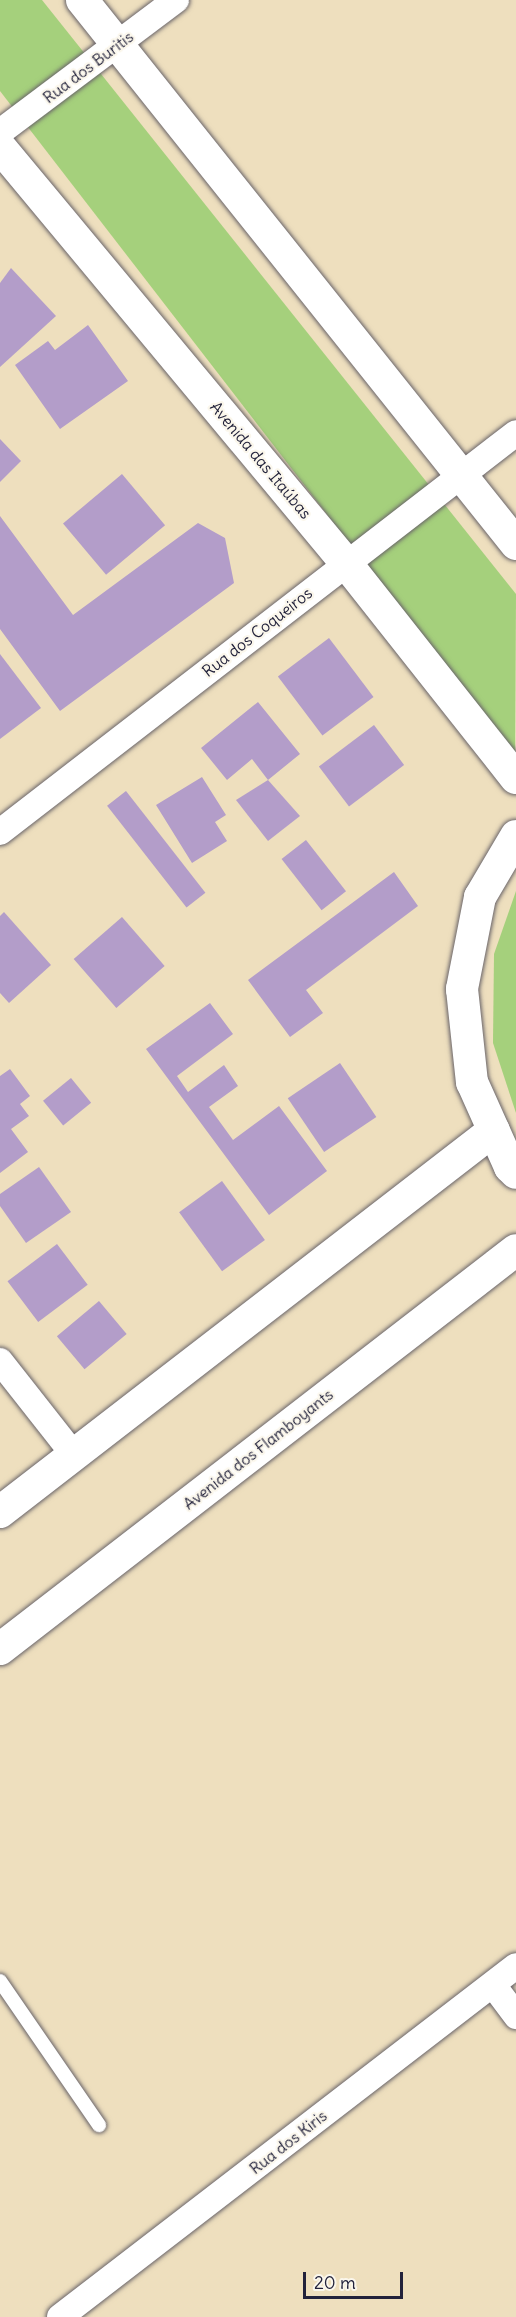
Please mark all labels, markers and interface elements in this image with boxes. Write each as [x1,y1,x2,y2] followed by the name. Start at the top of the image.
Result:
[39,27,137,107] street label: Rua dos Buritis
[206,398,316,522] street label: Avenida das Itaúbas
[198,583,316,681] street label: Rua dos Coqueiros
[179,1385,337,1513] street label: Avenida dos Flamboyants
[246,2106,330,2178] street label: Rua dos Kiris
[306,2260,406,2298] scale bar
[314,2271,356,2294] text: 20 m

